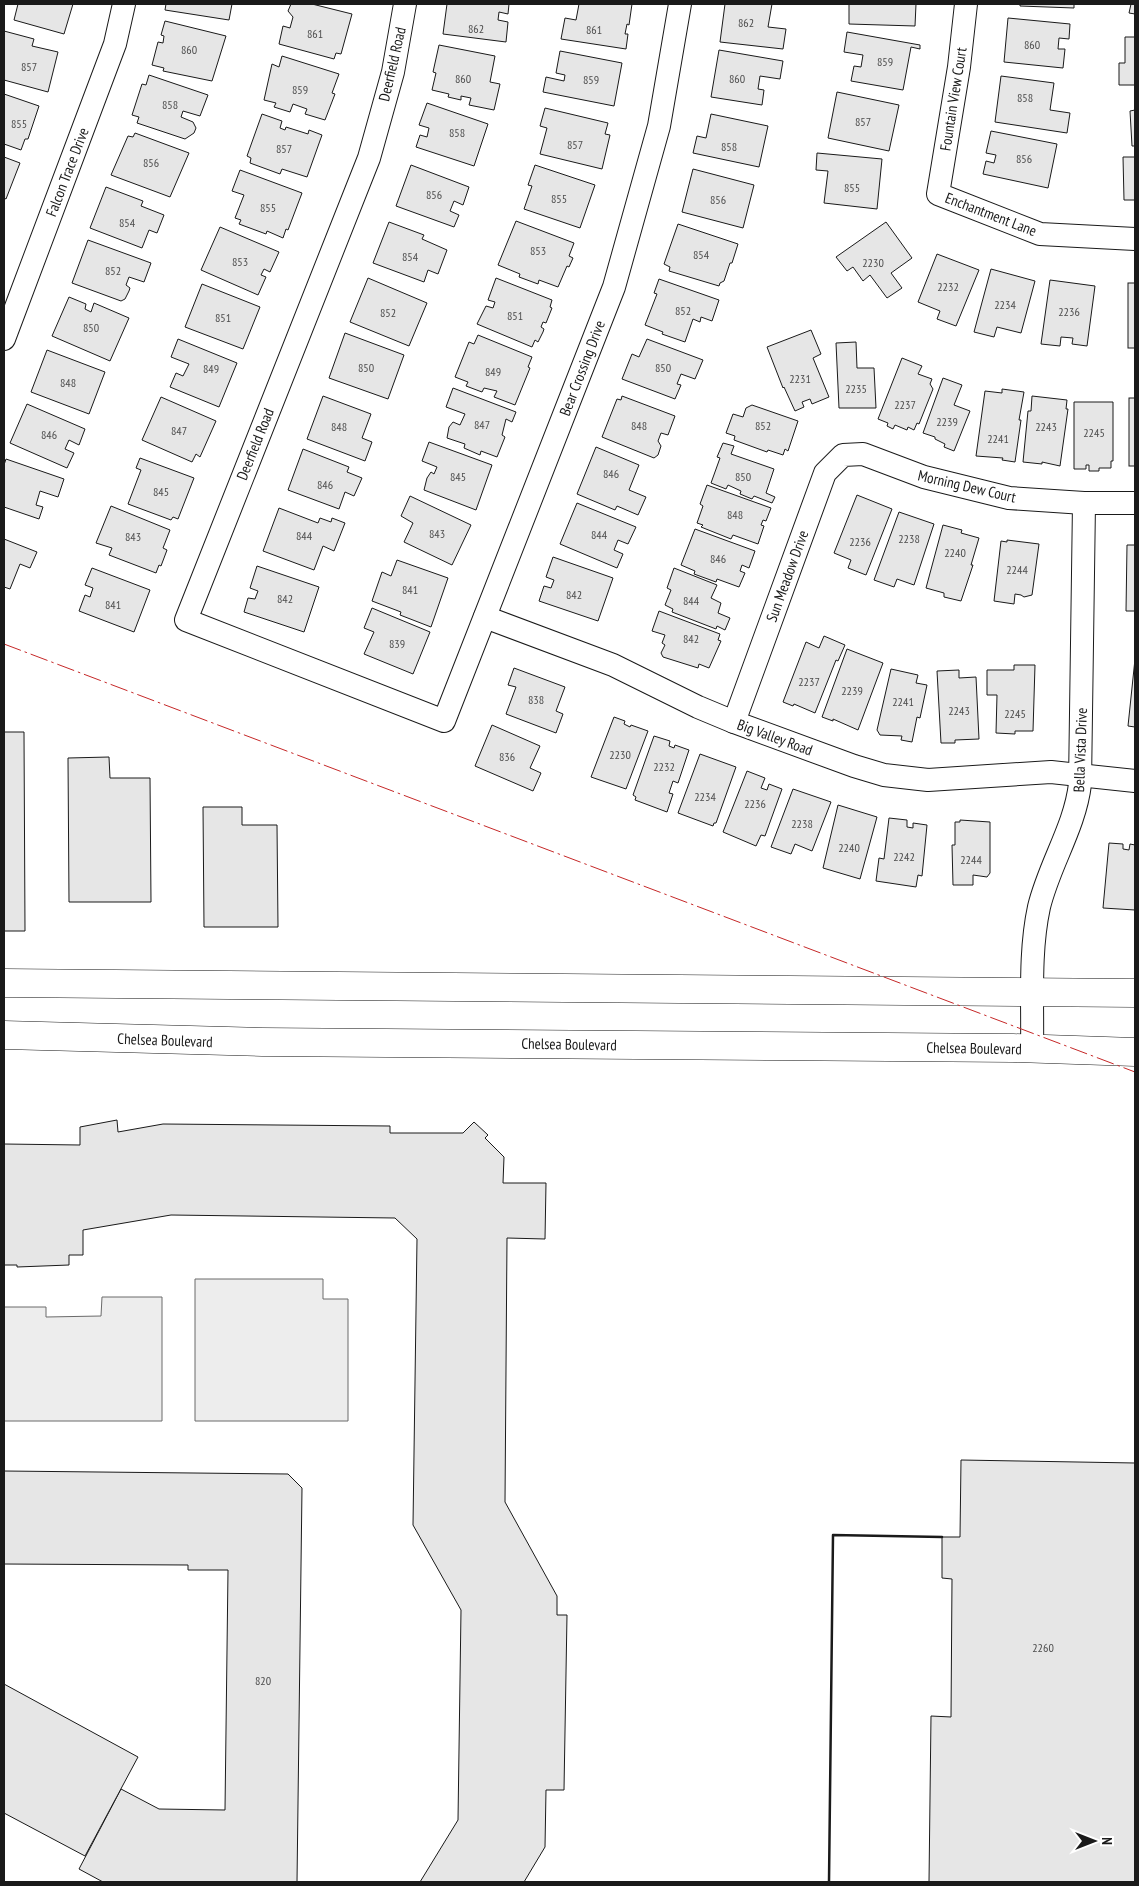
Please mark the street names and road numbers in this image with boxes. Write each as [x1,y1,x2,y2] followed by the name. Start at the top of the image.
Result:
[374,25,410,103] street label: Deerfield Road
[935,46,971,152] street label: Fountain View Court
[41,125,93,219] street label: Falcon Trace Drive
[943,188,1039,240] street label: Enchantment Lane
[555,318,609,418] street label: Bear Crossing Drive
[232,405,278,483] street label: Deerfield Road
[916,465,1018,507] street label: Morning Dew Court
[762,528,812,624] street label: Sun Meadow Drive
[1069,707,1091,793] street label: Bella Vista Drive
[735,715,815,759] street label: Big Valley Road
[117,1029,213,1051] street label: Chelsea Boulevard
[521,1034,617,1054] street label: Chelsea Boulevard
[926,1038,1022,1058] street label: Chelsea Boulevard

